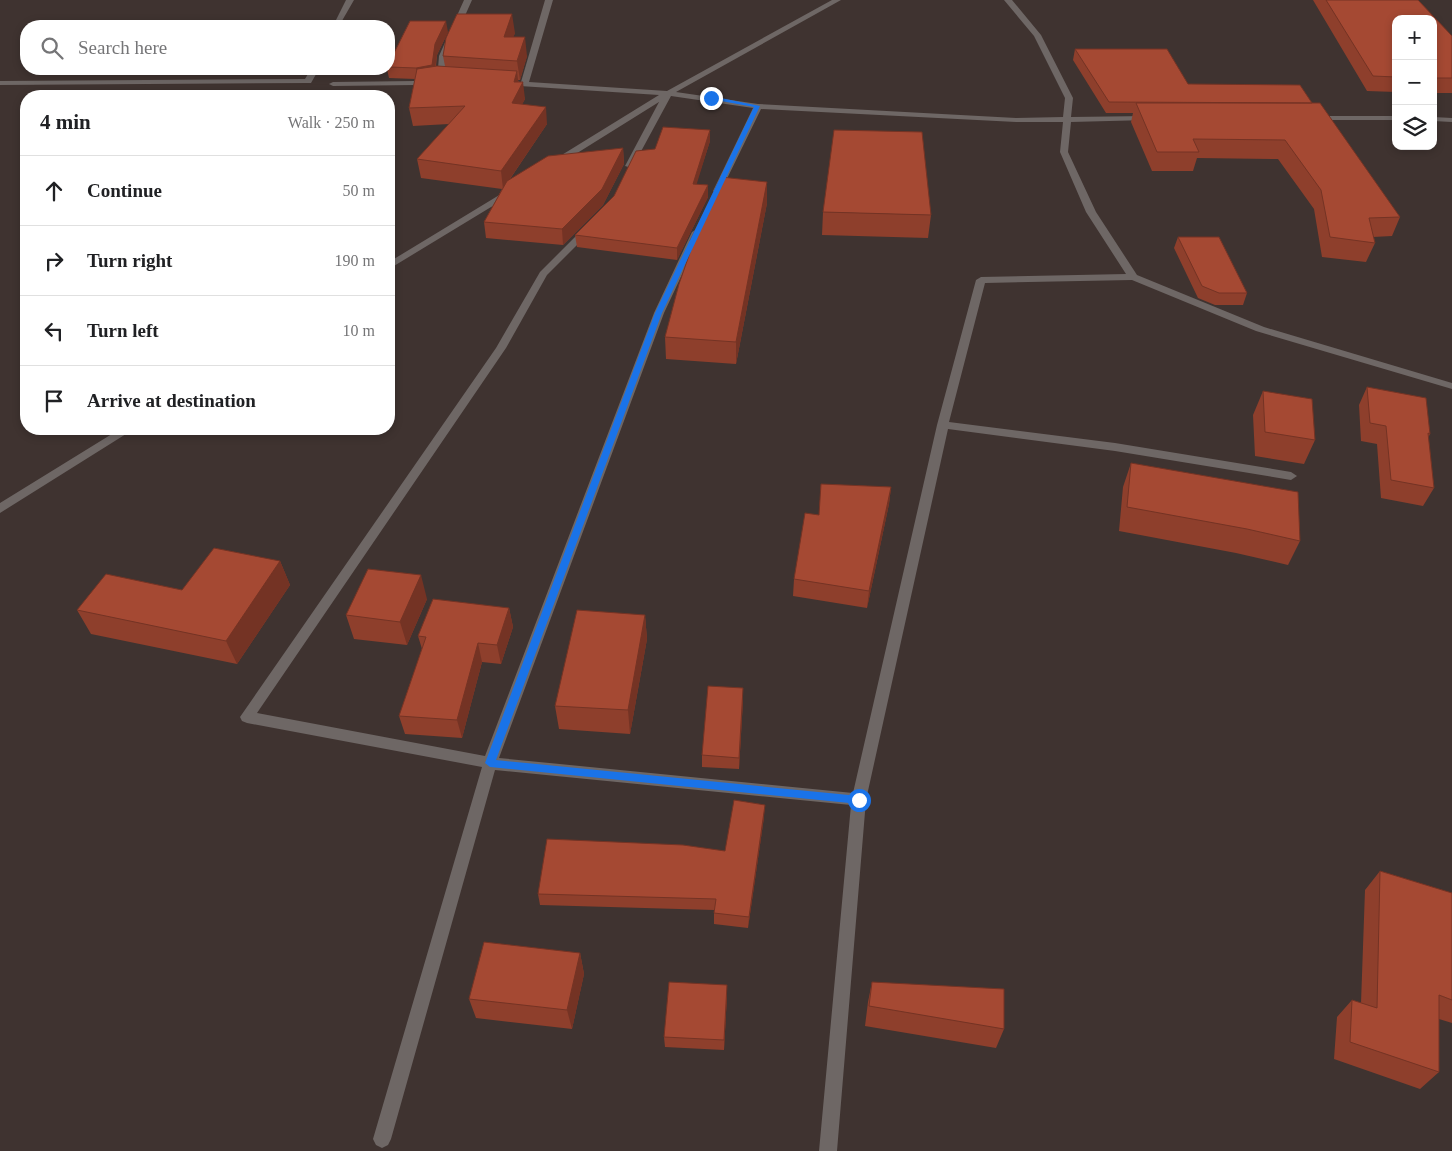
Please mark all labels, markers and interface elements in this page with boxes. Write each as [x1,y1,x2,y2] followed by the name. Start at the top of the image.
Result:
[1392,15,1437,150] map controls
[1392,15,1437,60] button: +
[20,20,395,75] search box
[38,34,66,62] icon: search
[78,37,167,58] text: Search here
[1392,60,1437,105] button: −
[700,87,723,110] route end
[1392,105,1437,150] button: layers
[40,110,91,134] text: 4 min
[288,114,375,131] text: Walk · 250 m
[40,177,68,205] icon: ahead
[87,180,162,201] text: Continue
[343,182,375,199] text: 50 m
[40,247,68,275] icon: right
[87,250,172,271] text: Turn right
[335,252,375,269] text: 190 m
[40,317,68,345] icon: left
[87,320,159,341] text: Turn left
[343,322,375,339] text: 10 m
[40,387,68,415] icon: arrive
[87,390,256,411] text: Arrive at destination
[848,789,871,812] route start

